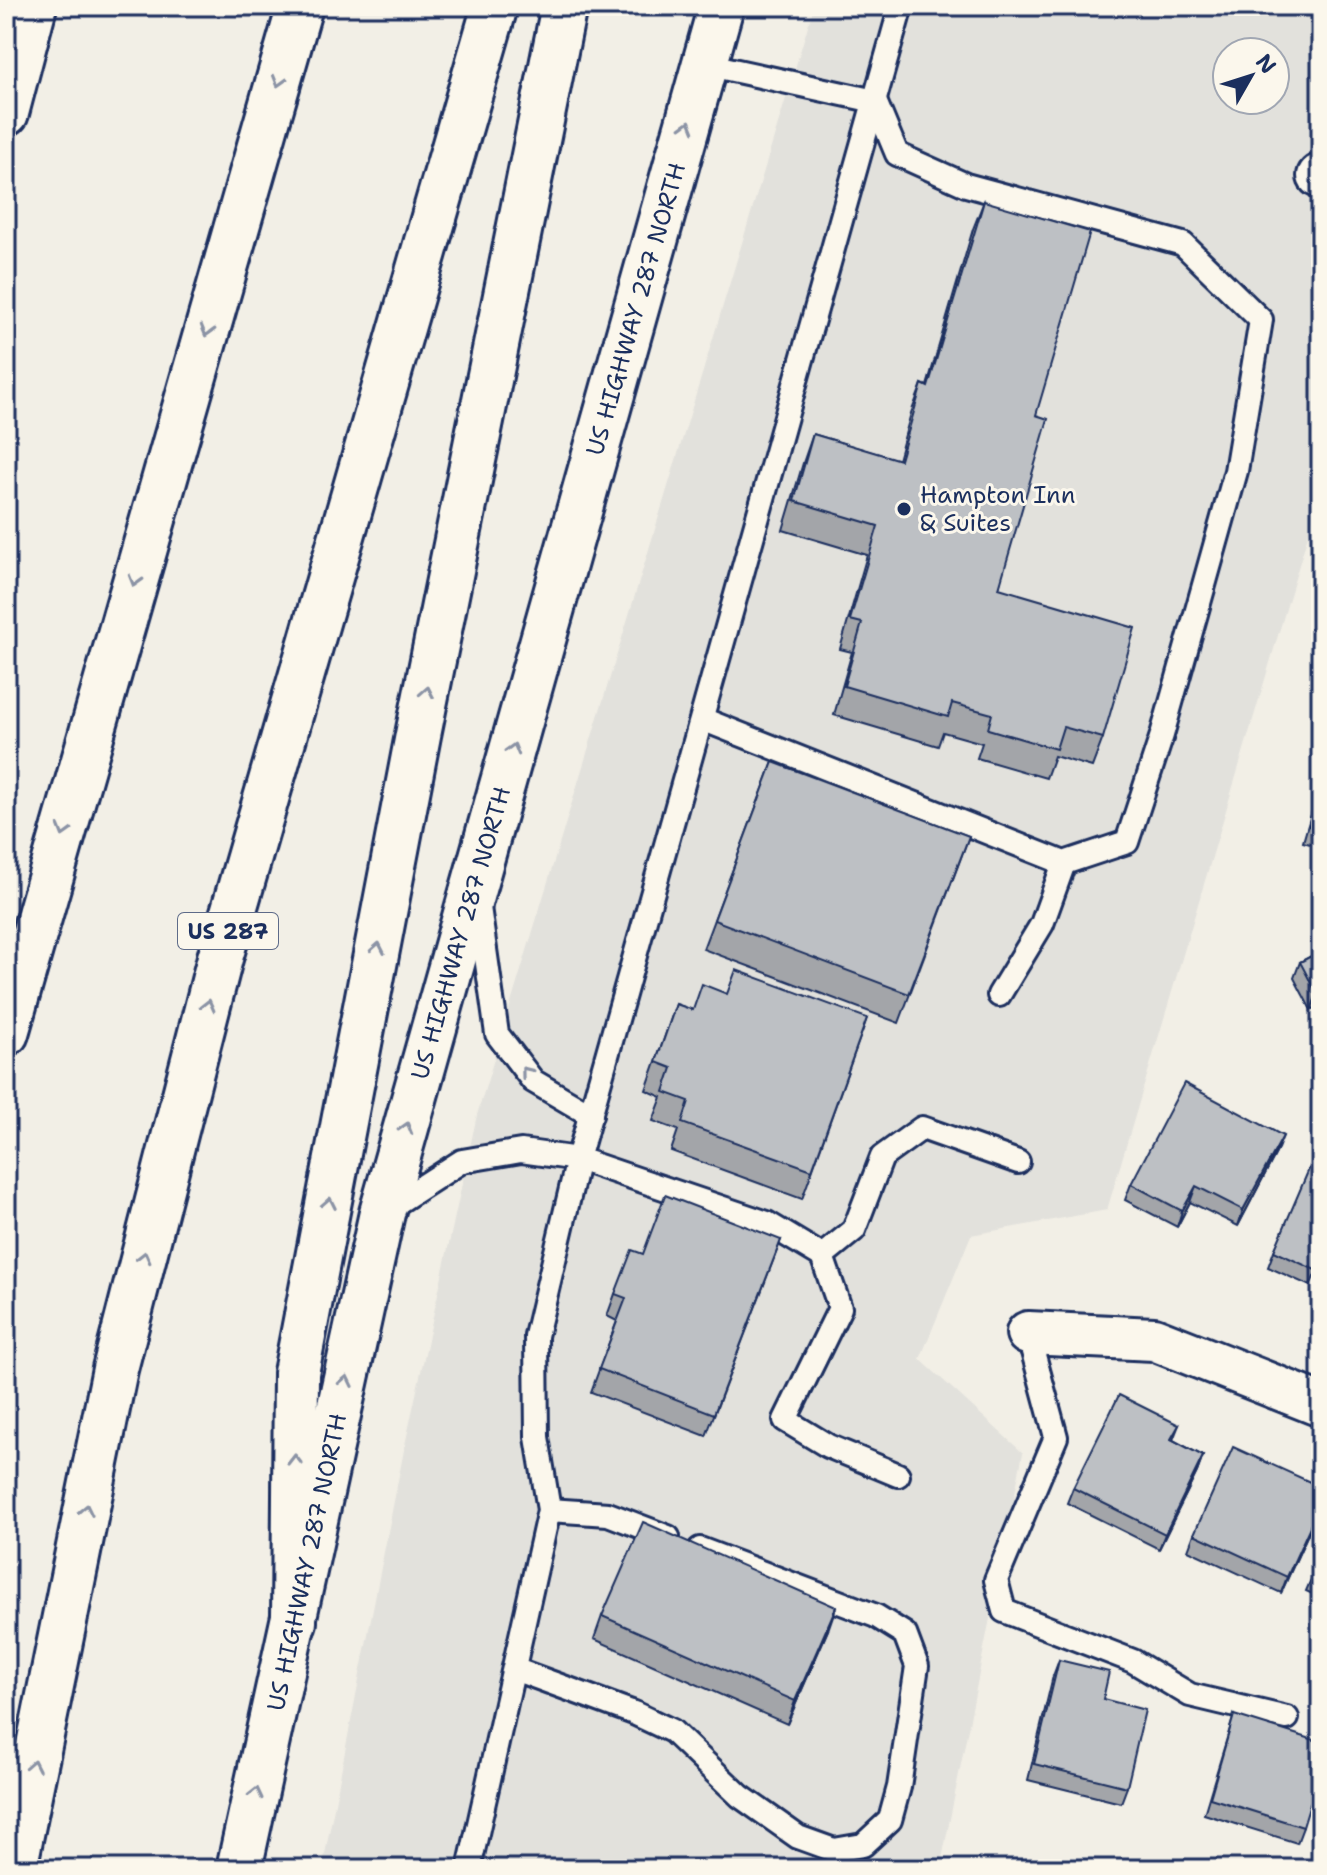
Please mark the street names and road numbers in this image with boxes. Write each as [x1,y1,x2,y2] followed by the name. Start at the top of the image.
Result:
[579,159,693,459] street label: US HIGHWAY 287 NORTH
[404,783,518,1083] street label: US HIGHWAY 287 NORTH
[178,913,278,949] road number: US 287
[260,1410,354,1714] street label: US HIGHWAY 287 NORTH

